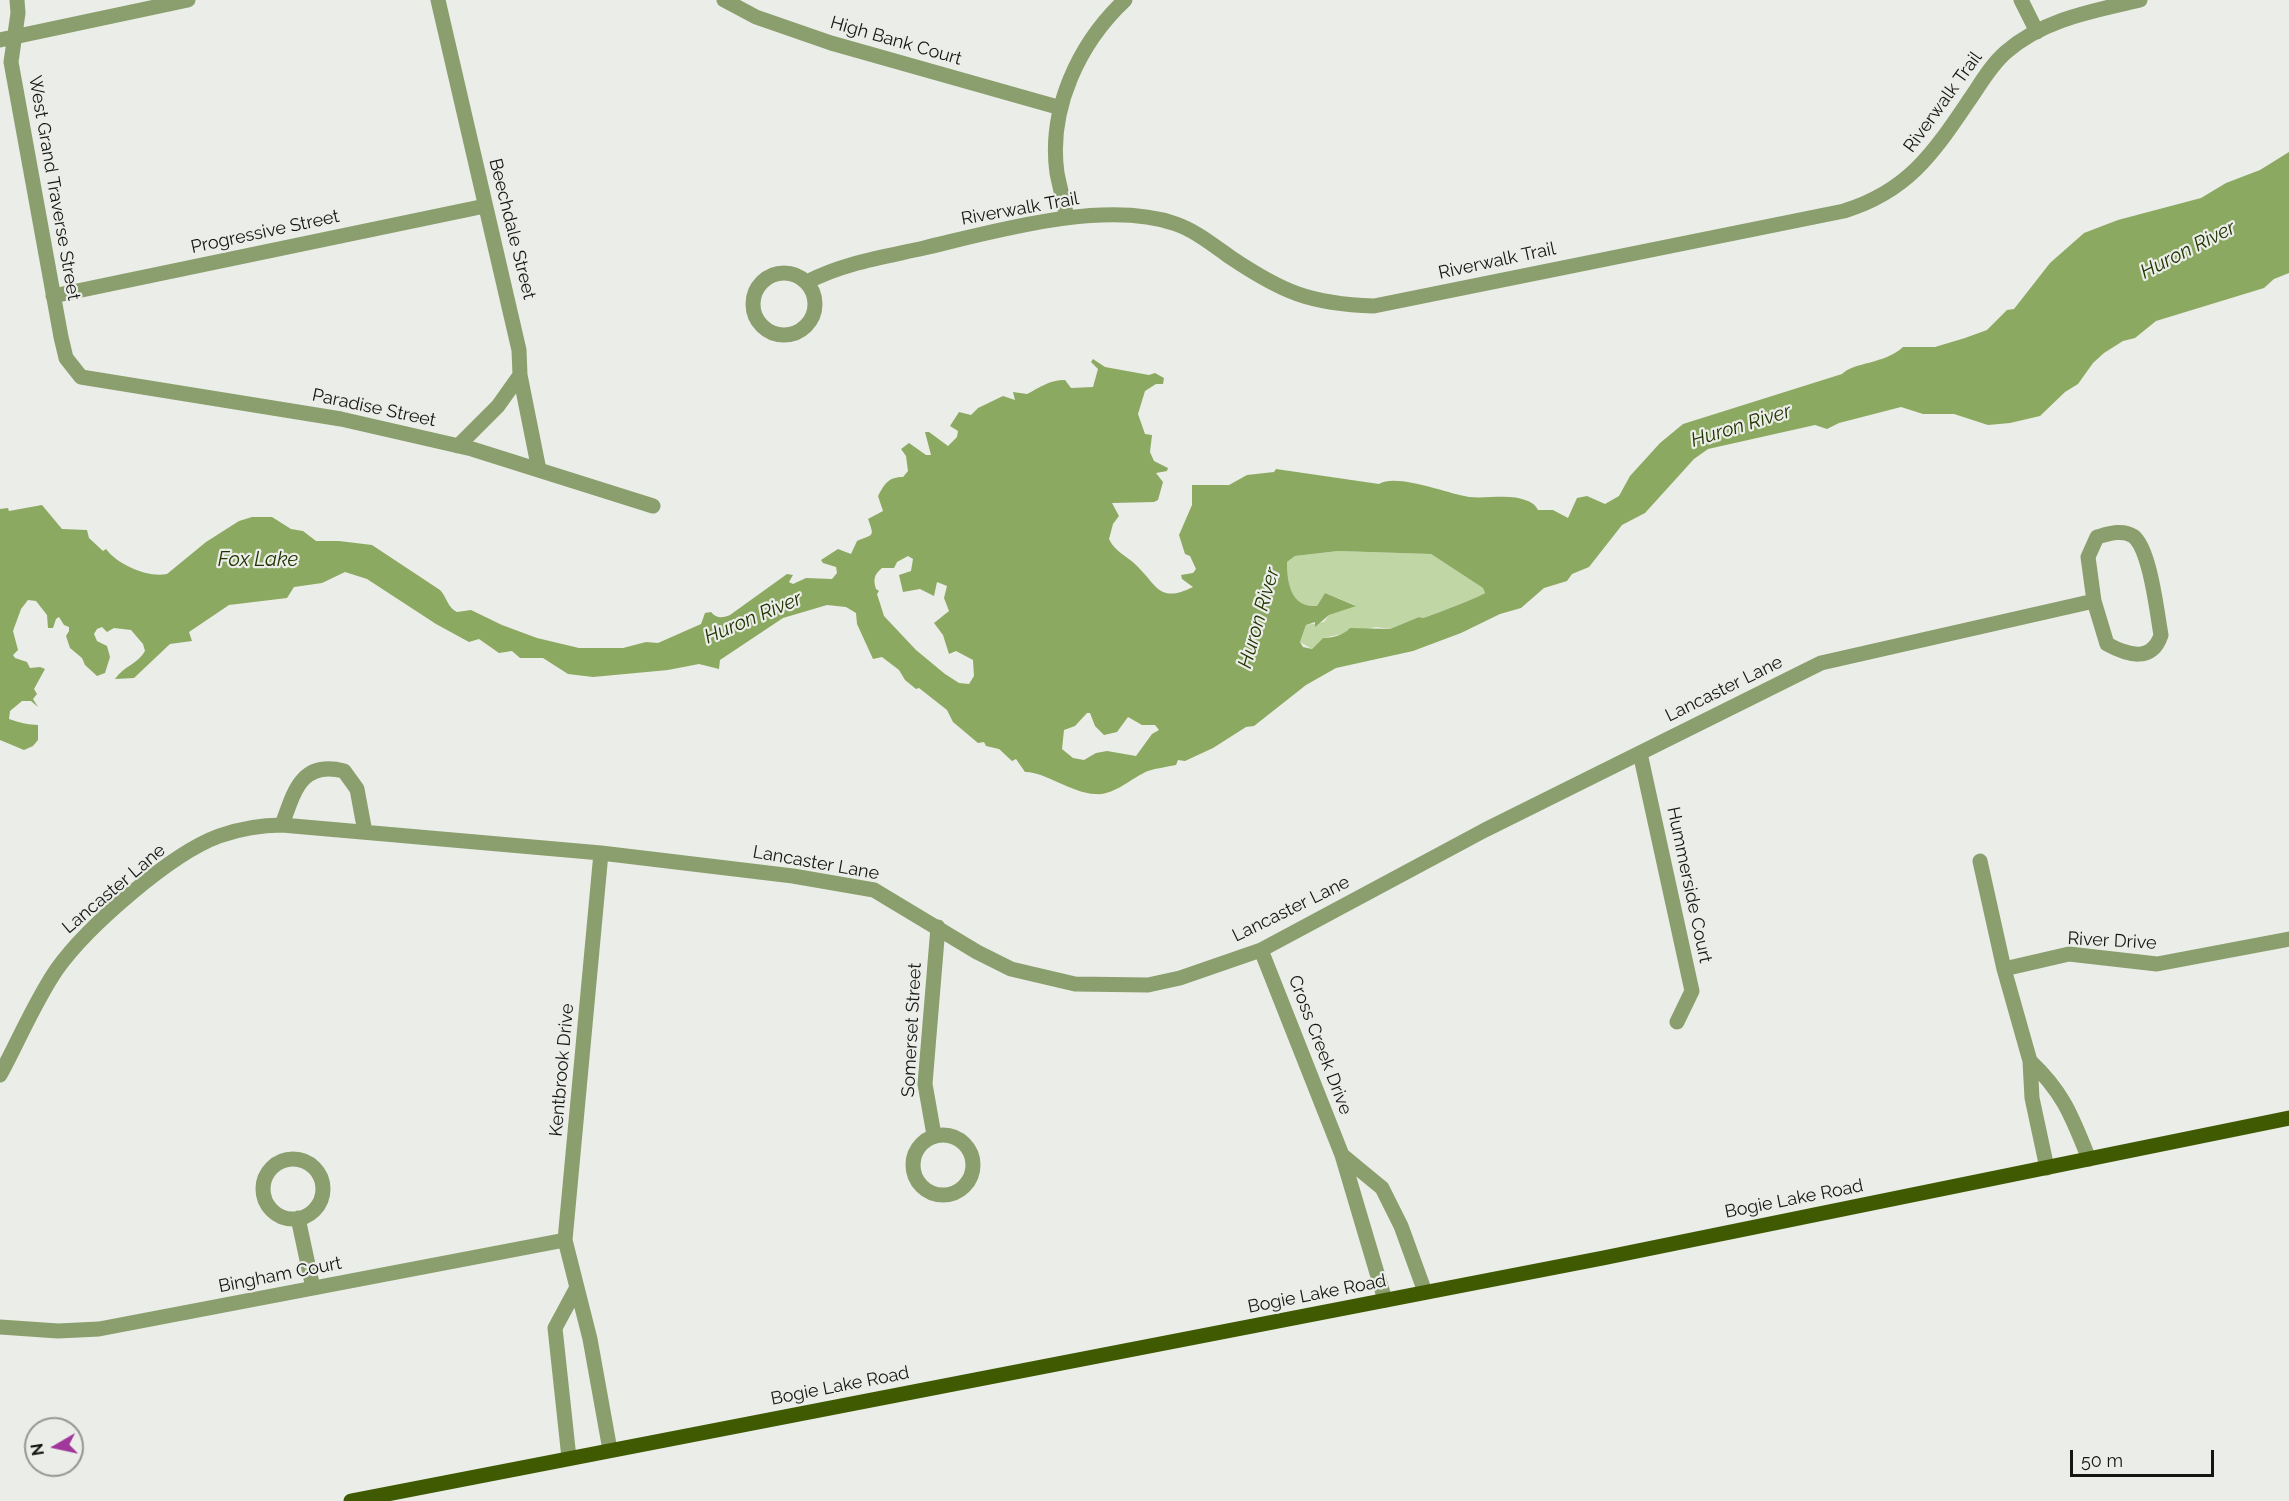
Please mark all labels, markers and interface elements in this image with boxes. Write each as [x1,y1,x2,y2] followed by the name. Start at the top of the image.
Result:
[828,12,964,70] street label: High Bank Court
[1899,47,1987,157] street label: Riverwalk Trail
[24,74,84,302] street label: West Grand Traverse Street
[484,156,540,302] street label: Beechdale Street
[959,188,1081,230] street label: Riverwalk Trail
[189,206,341,258] street label: Progressive Street
[2136,216,2240,284] water label: Huron River
[1436,238,1558,284] street label: Riverwalk Trail
[310,384,438,432] street label: Paradise Street
[1688,399,1794,453] water label: Huron River
[218,548,298,572] water label: Fox Lake
[1233,565,1285,671] water label: Huron River
[701,587,805,649] water label: Huron River
[1662,651,1786,727] street label: Lancaster Lane
[1662,805,1716,965] street label: Hummerside Court
[58,840,170,938] street label: Lancaster Lane
[751,841,881,885] street label: Lancaster Lane
[1229,871,1353,947] street label: Lancaster Lane
[2067,928,2157,954] street label: River Drive
[898,962,926,1098] street label: Somerset Street
[1283,972,1357,1118] street label: Cross Creek Drive
[545,1002,579,1138] street label: Kentbrook Drive
[1723,1175,1865,1223] street label: Bogie Lake Road
[217,1252,343,1298] street label: Bingham Court
[1246,1270,1388,1318] street label: Bogie Lake Road
[769,1362,911,1410] street label: Bogie Lake Road
[24,1417,84,1477] north arrow
[2073,1438,2217,1476] scale bar
[27,1442,48,1457] text: N
[2081,1450,2123,1471] text: 50 m

